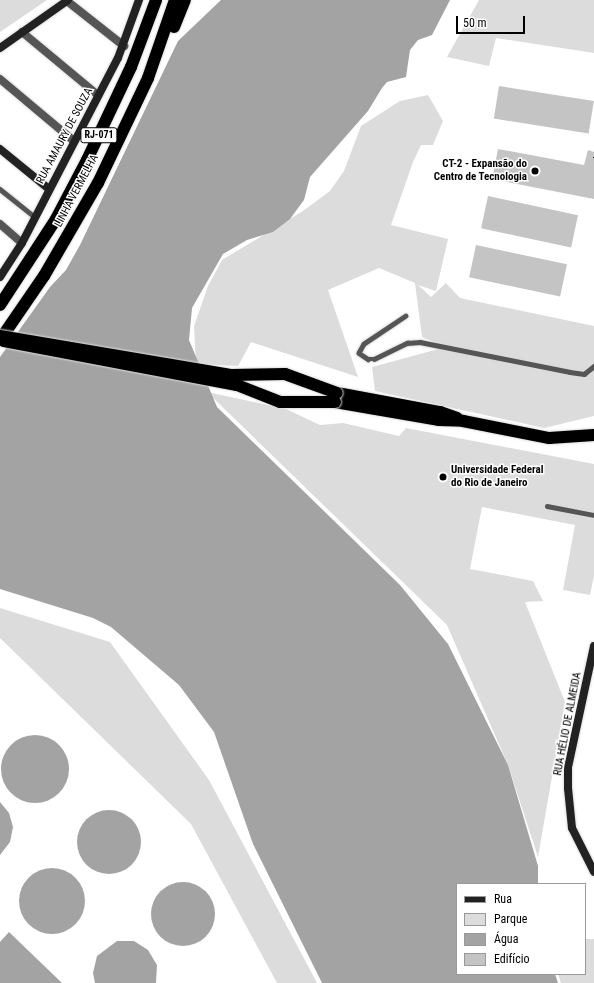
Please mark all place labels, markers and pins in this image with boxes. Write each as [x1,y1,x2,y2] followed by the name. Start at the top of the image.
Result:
[434,158,527,184] place label: CT-2 - Expansão do Centro de Tecnologia
[530,166,540,176] marker: CT-2 - Expansão do Centro de Tecnologia
[451,464,543,490] place label: Universidade Federal do Rio de Janeiro
[438,472,448,482] marker: Universidade Federal do Rio de Janeiro

